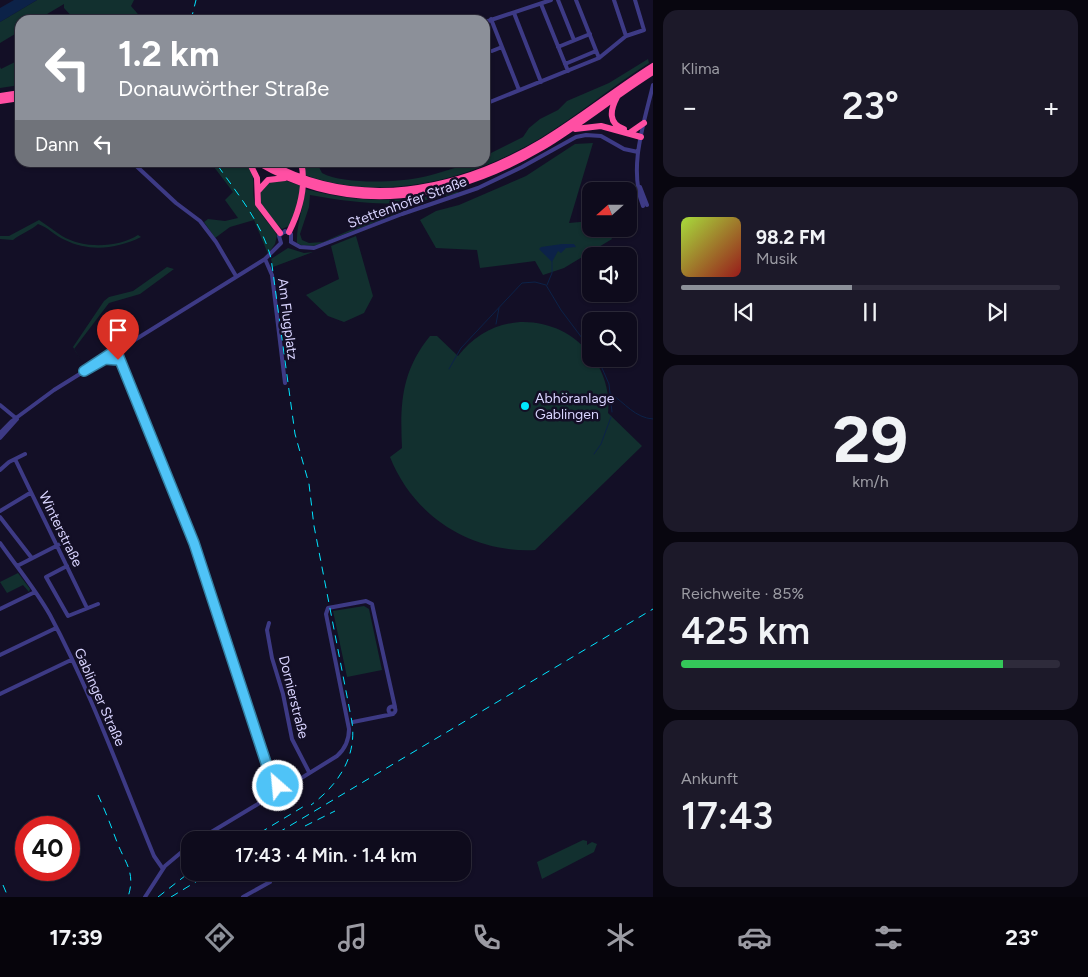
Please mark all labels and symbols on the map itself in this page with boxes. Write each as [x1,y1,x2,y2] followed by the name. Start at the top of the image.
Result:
[345,173,469,232] street label: Stettenhofer Straße
[582,182,638,238] north arrow
[274,277,301,361] street label: Am Flugplatz
[97,309,139,360] pin
[535,390,615,423] place label: Abhöranlage Gablingen
[519,400,531,412] marker: Abhöranlage Gablingen
[35,489,86,570] street label: Winterstraße
[70,646,129,749] street label: Gablinger Straße
[275,654,312,741] street label: Dornierstraße
[251,759,303,811] position arrow
[15,816,80,881] speed limit sign: 40

